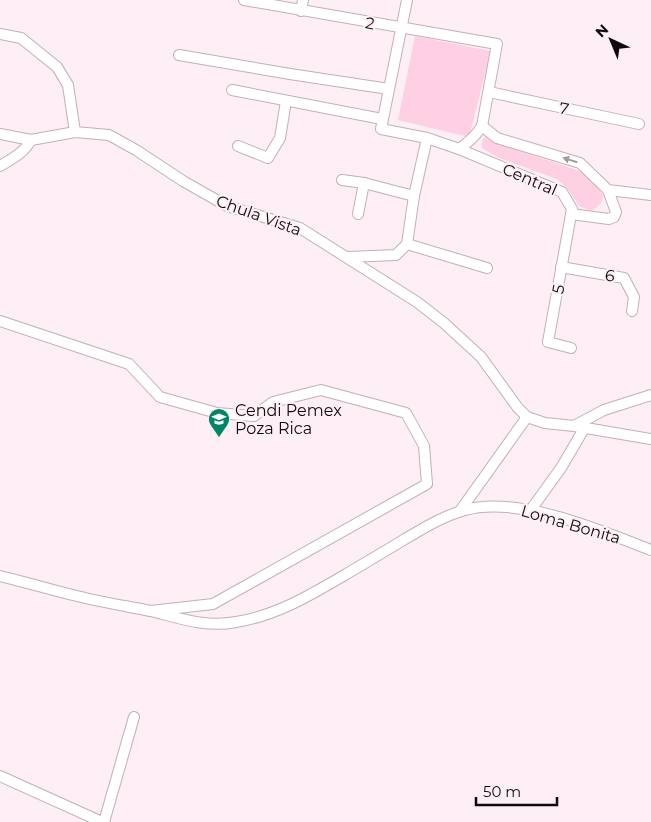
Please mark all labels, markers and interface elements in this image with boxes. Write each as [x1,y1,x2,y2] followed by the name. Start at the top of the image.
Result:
[364,13,376,34] street label: 2
[586,15,636,65] north arrow
[592,20,612,41] text: N
[557,98,570,119] street label: 7
[563,156,578,164] one-way arrow
[500,159,560,199] street label: Central
[214,191,304,240] street label: Chula Vista
[604,265,616,286] street label: 6
[548,283,569,295] street label: 5
[235,401,342,438] place label: Cendi Pemex Poza Rica
[207,407,231,438] school or university icon: Cendi Pemex Poza Rica
[519,501,623,548] street label: Loma Bonita
[476,774,557,806] scale bar
[483,782,521,801] text: 50 m

